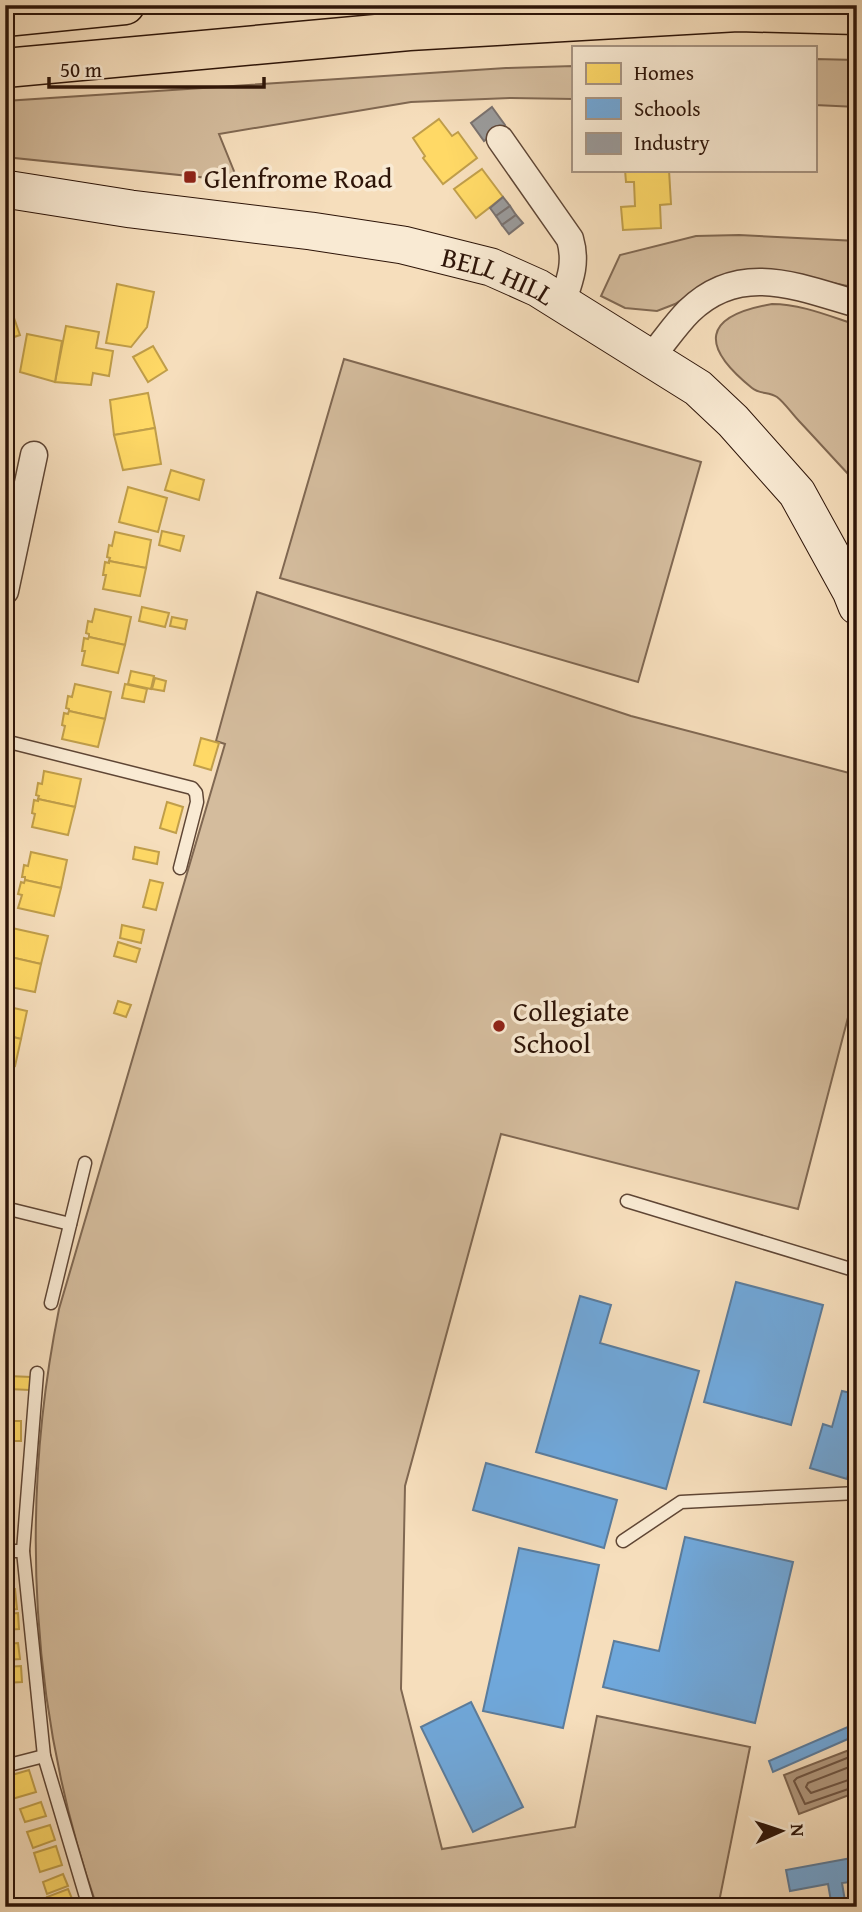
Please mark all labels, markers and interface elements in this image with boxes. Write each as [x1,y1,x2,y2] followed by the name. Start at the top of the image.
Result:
[49,46,264,90] scale bar
[572,46,816,172] legend
[60,54,102,85] text: 50 m
[634,57,694,88] text: Homes
[634,93,701,124] text: Schools
[634,127,710,158] text: Industry
[204,157,392,198] place label: Glenfrome Road
[182,169,198,185] marker: Glenfrome Road
[438,235,563,315] street label: BELL HILL
[513,990,629,1063] place label: Collegiate School
[491,1018,507,1034] marker: Collegiate School
[746,1797,816,1867] north arrow
[784,1823,812,1837] text: N

